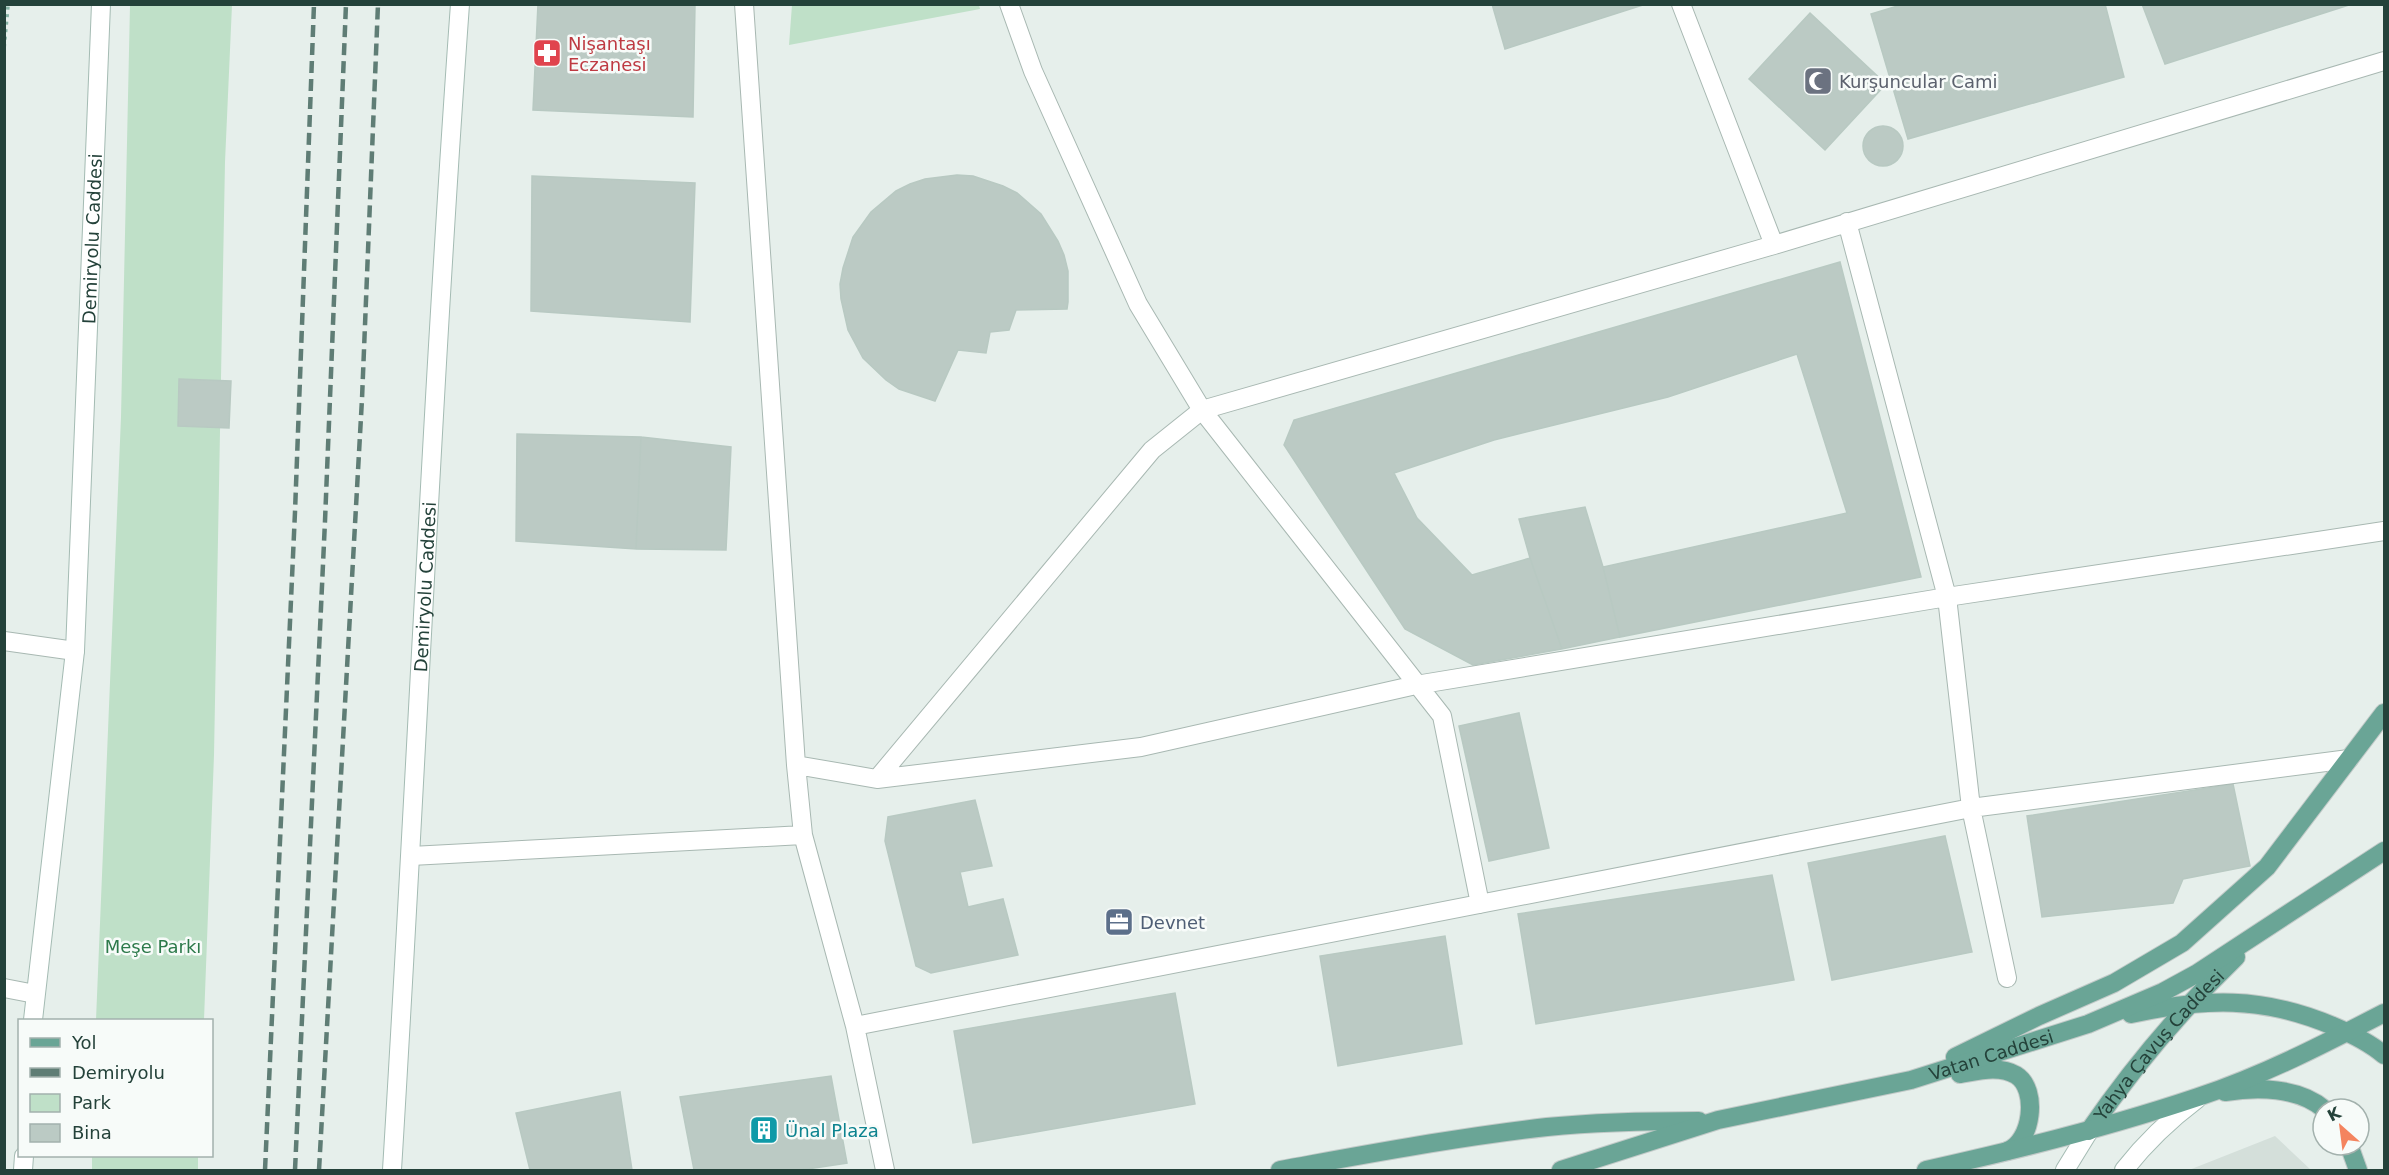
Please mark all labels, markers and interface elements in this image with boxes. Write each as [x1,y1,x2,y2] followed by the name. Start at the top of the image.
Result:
[568,33,651,75] place label: Nişantaşı Eczanesi
[531,37,563,69] pharmacy icon: Nişantaşı Eczanesi
[1802,65,1834,97] mosque icon: Kurşuncular Cami
[1839,71,1998,92] place label: Kurşuncular Cami
[78,153,105,324] street label: Demiryolu Caddesi
[409,501,440,673] street label: Demiryolu Caddesi
[1103,906,1135,938] office icon: Devnet
[1140,912,1205,933] place label: Devnet
[105,936,201,957] park label: Meşe Parkı
[2089,965,2228,1125] street label: Yahya Çavuş Caddesi
[18,1019,213,1157] legend
[1926,1025,2056,1084] street label: Vatan Caddesi
[71,1032,97,1053] text: Yol
[72,1062,165,1083] text: Demiryolu
[72,1092,111,1113] text: Park
[2311,1097,2371,1157] north arrow
[2324,1103,2345,1125] text: K
[748,1114,780,1146] building icon: Ünal Plaza
[785,1120,879,1141] place label: Ünal Plaza
[72,1122,112,1143] text: Bina

